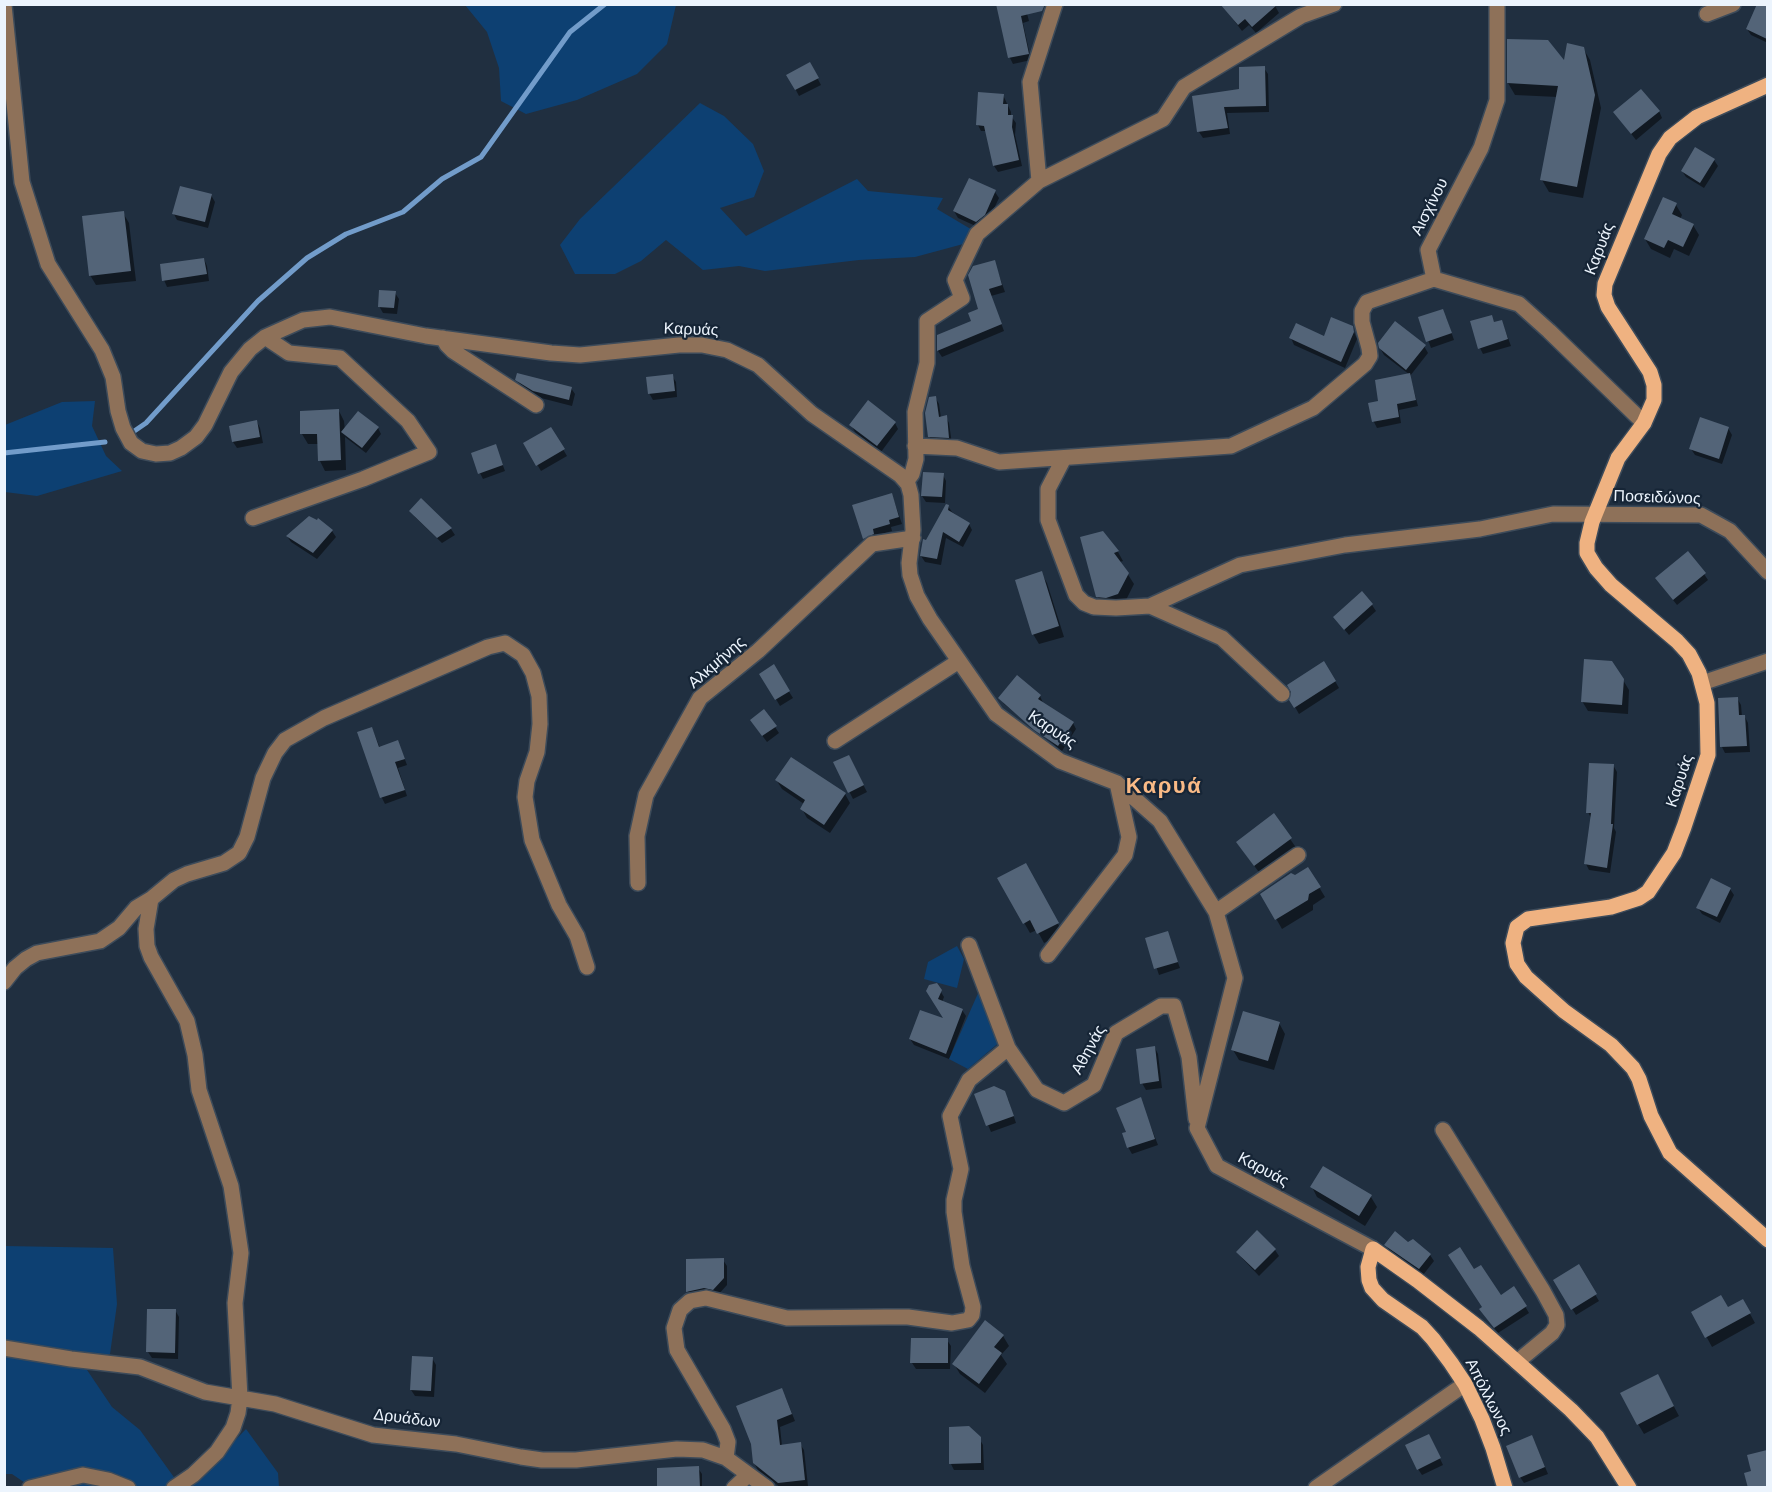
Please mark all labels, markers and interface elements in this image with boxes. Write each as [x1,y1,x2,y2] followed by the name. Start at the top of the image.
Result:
[1407,175,1453,239] street label: Αισχίνου
[1581,220,1619,278] street label: Καρυάς
[663,319,719,341] street label: Καρυάς
[1613,487,1701,509] street label: Ποσειδώνος
[685,633,749,693] street label: Αλκμήνης
[1024,707,1080,753] street label: Καρυάς
[1662,752,1698,810] street label: Καρυάς
[1126,774,1202,800] district label: Καρυά
[1068,1022,1110,1078] street label: Αθηνάς
[1234,1149,1292,1191] street label: Καρυάς
[1461,1356,1515,1438] street label: Απόλλωνος
[372,1405,442,1433] street label: Δρυάδων

